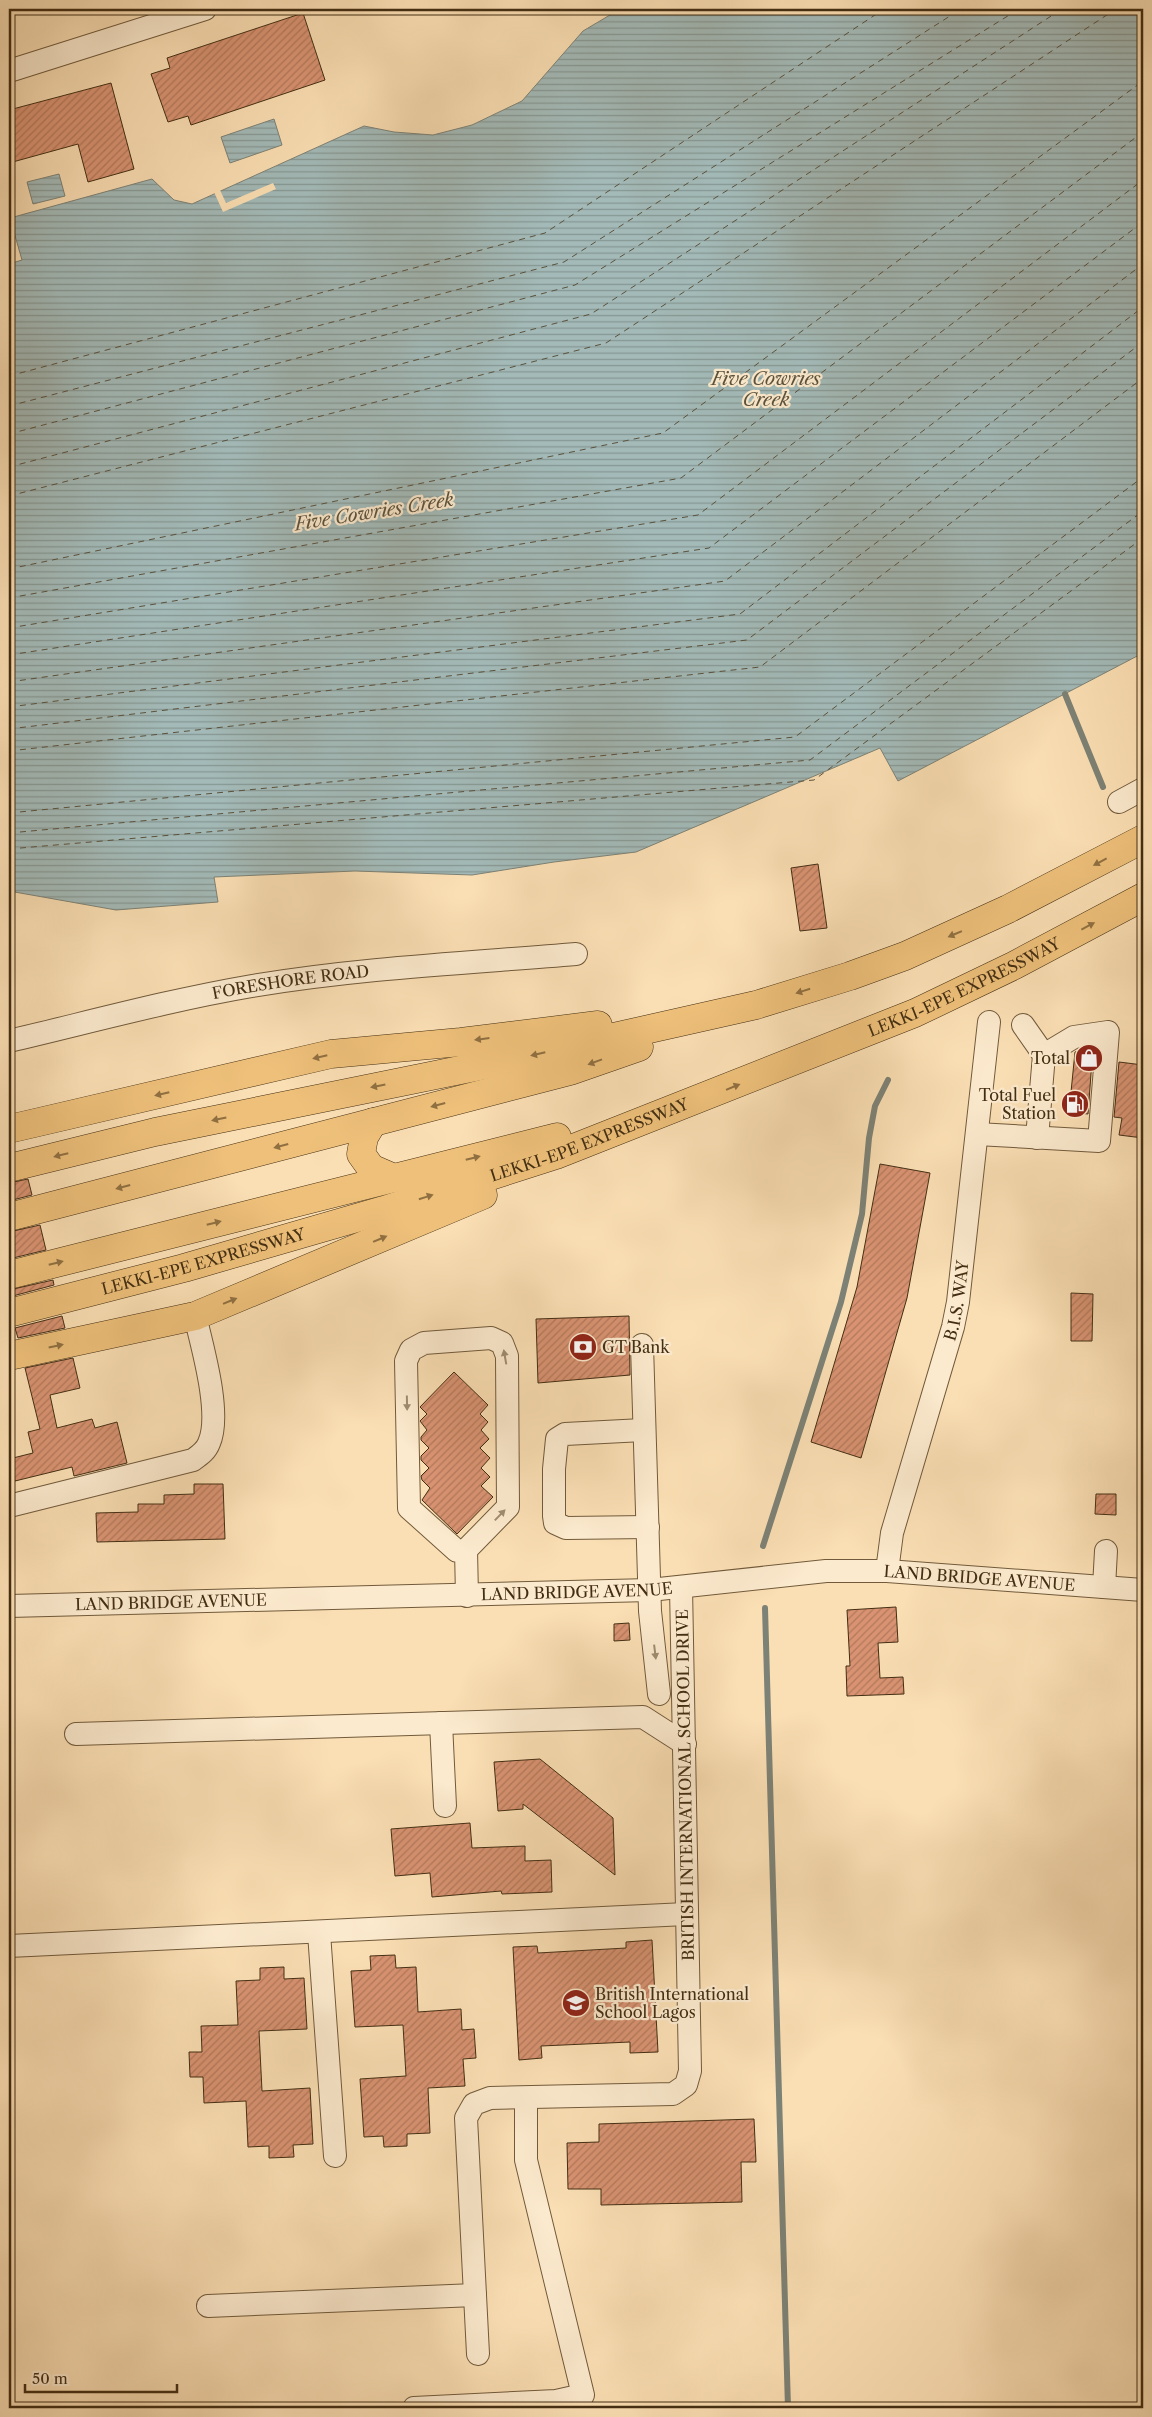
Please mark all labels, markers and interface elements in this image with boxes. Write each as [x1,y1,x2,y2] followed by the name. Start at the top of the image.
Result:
[709,368,821,411] water label: Five Cowries Creek
[291,488,456,536] water label: Five Cowries Creek
[1093,858,1108,866] one-way arrow
[1080,922,1095,930] one-way arrow
[948,931,962,939] one-way arrow
[865,932,1064,1041] street label: LEKKI-EPE EXPRESSWAY
[210,961,370,1003] street label: FORESHORE ROAD
[795,987,810,995] one-way arrow
[473,1035,489,1043] one-way arrow
[1074,1043,1104,1073] shop icon: Total
[1031,1048,1070,1068] place label: Total
[530,1050,545,1058] one-way arrow
[313,1053,328,1061] one-way arrow
[587,1059,602,1066] one-way arrow
[370,1082,386,1090] one-way arrow
[725,1082,740,1090] one-way arrow
[979,1085,1056,1123] place label: Total Fuel Station
[1060,1089,1090,1119] fuel station icon: Total Fuel Station
[154,1090,169,1098] one-way arrow
[487,1093,692,1185] street label: LEKKI-EPE EXPRESSWAY
[430,1102,445,1110] one-way arrow
[211,1115,227,1123] one-way arrow
[273,1142,288,1150] one-way arrow
[53,1151,68,1159] one-way arrow
[466,1154,481,1162] one-way arrow
[116,1183,131,1191] one-way arrow
[419,1192,434,1200] one-way arrow
[206,1219,221,1227] one-way arrow
[99,1223,308,1299] street label: LEKKI-EPE EXPRESSWAY
[373,1234,387,1242] one-way arrow
[939,1258,973,1343] street label: B.I.S. WAY
[49,1259,64,1267] one-way arrow
[223,1297,237,1305] one-way arrow
[568,1332,598,1362] bank icon: GT Bank
[602,1337,670,1357] place label: GT Bank
[49,1342,64,1350] one-way arrow
[501,1348,509,1364] one-way arrow
[403,1396,411,1412] one-way arrow
[493,1510,505,1522] one-way arrow
[883,1561,1076,1595] street label: LAND BRIDGE AVENUE
[481,1578,674,1604] street label: LAND BRIDGE AVENUE
[75,1590,267,1614] street label: LAND BRIDGE AVENUE
[672,1609,698,1961] street label: BRITISH INTERNATIONAL SCHOOL DRIVE
[651,1645,659,1661] one-way arrow
[595,1984,749,2022] place label: British International School Lagos
[561,1988,591,2018] school or university icon: British International School Lagos
[25,2362,178,2394] scale bar
[32,2369,68,2388] text: 50 m

